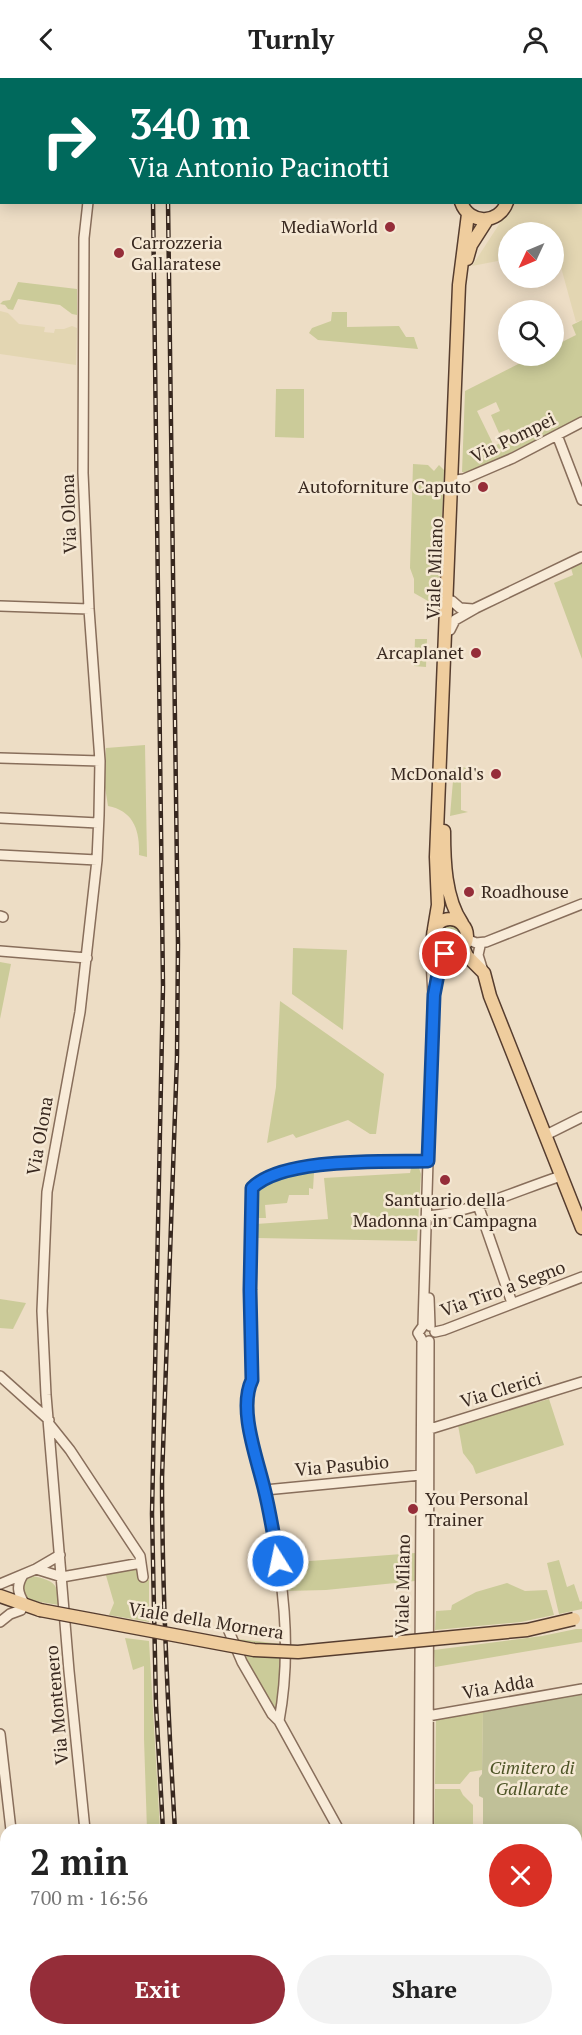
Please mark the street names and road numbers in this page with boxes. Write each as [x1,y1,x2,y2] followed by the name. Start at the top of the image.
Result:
[466,406,559,468] street label: Via Pompei
[55,474,81,554] street label: Via Olona
[420,518,448,620] street label: Viale Milano
[20,1095,58,1177] street label: Via Olona
[437,1254,568,1322] street label: Via Tiro a Segno
[457,1365,544,1413] street label: Via Clerici
[294,1449,390,1481] street label: Via Pasubio
[389,1534,415,1636] street label: Viale Milano
[127,1596,286,1644] street label: Viale della Mornera
[39,1644,73,1766] street label: Via Montenero
[460,1668,535,1704] street label: Via Adda

